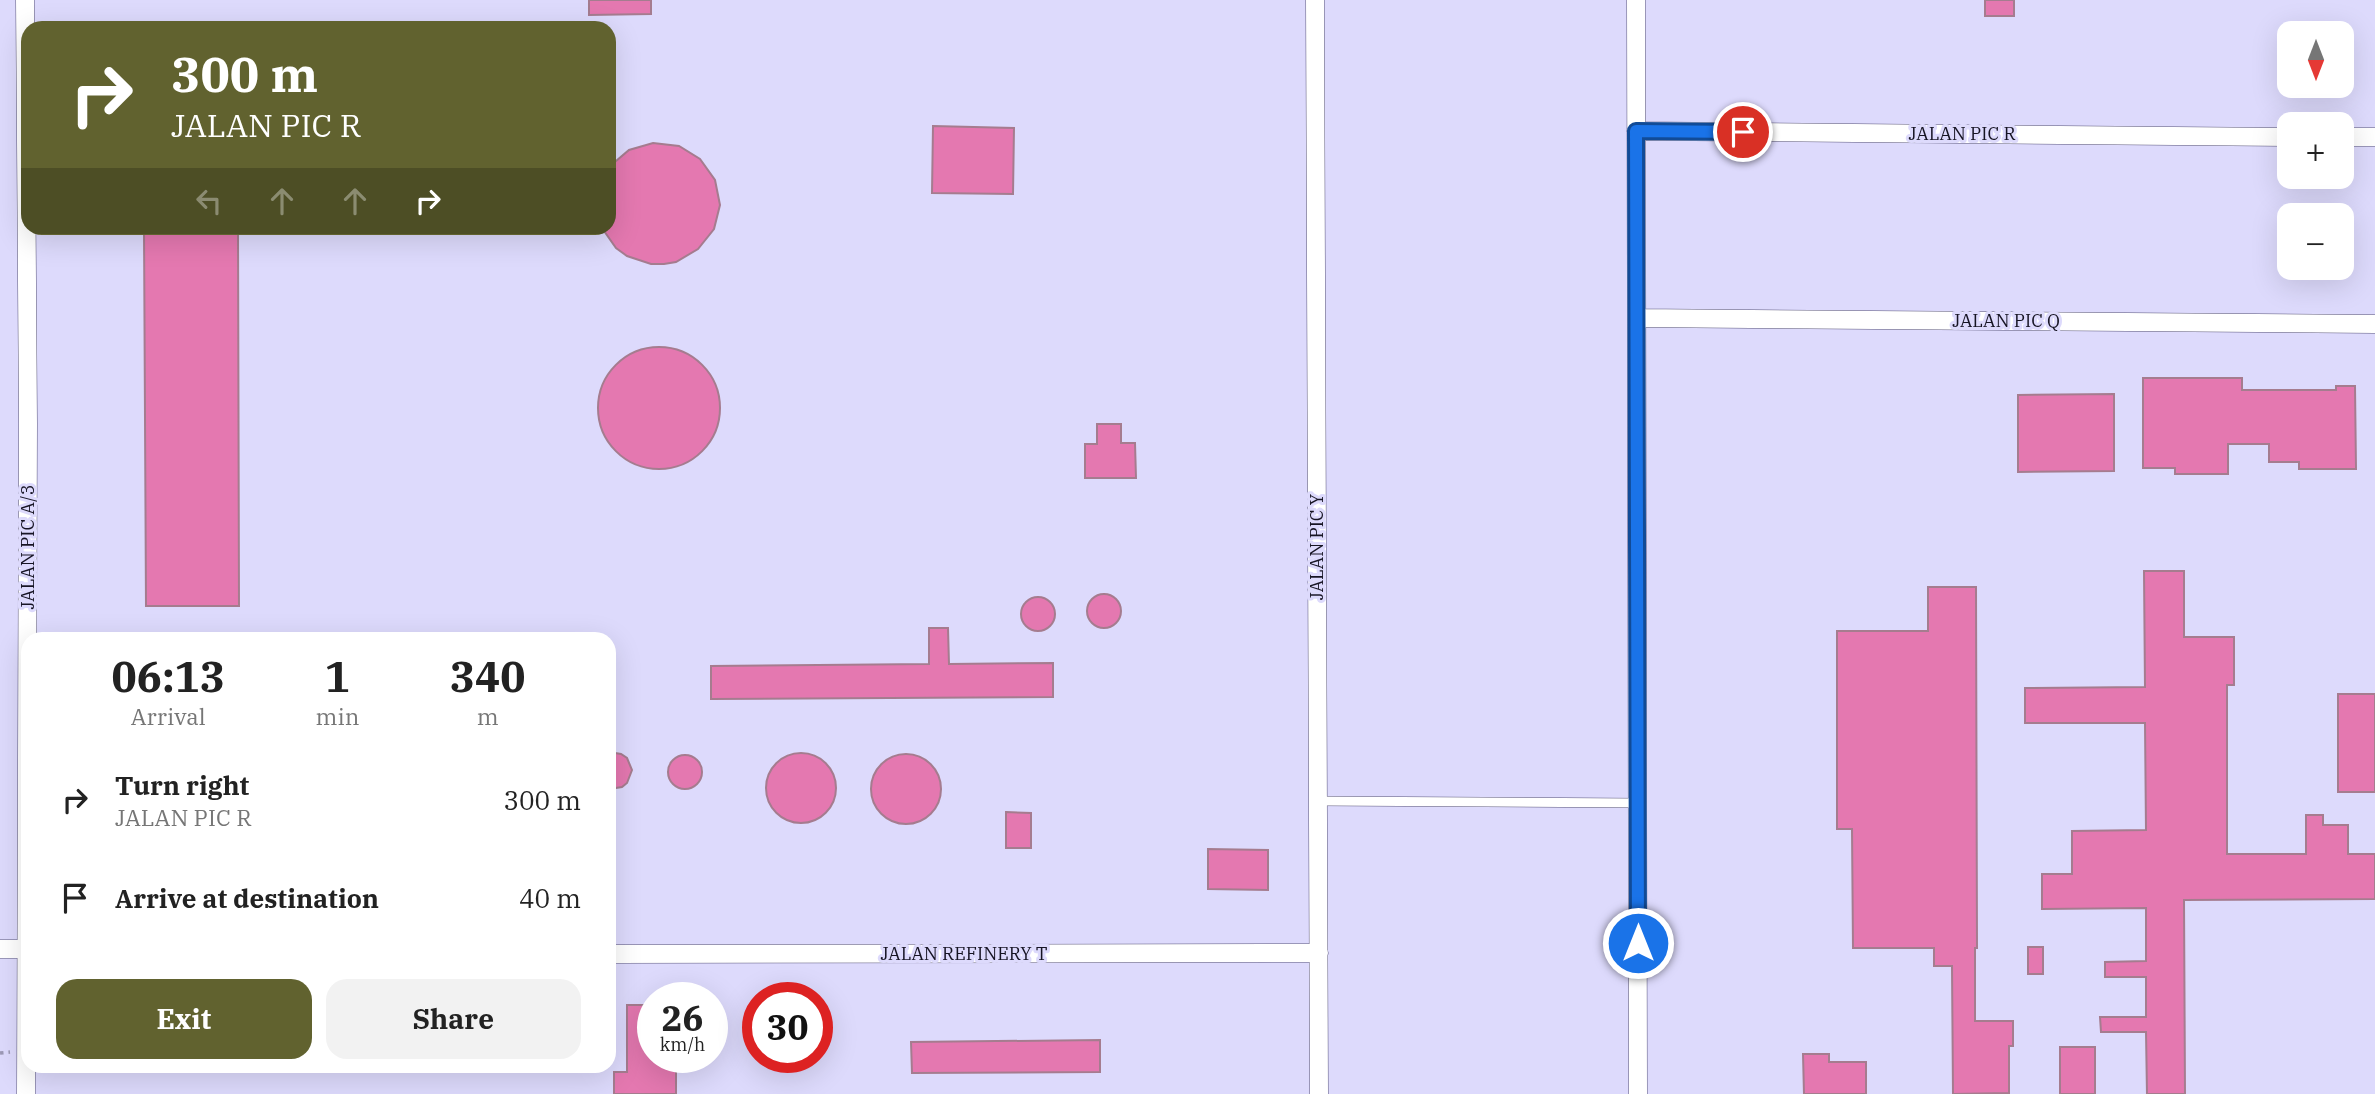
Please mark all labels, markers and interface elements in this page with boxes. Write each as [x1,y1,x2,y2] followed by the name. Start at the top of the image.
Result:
[2277,21,2354,98] north arrow
[2277,21,2354,280] map controls
[171,42,318,105] text: 300 m
[56,49,147,140] icon: right
[1713,102,1773,162] pin
[171,104,361,146] text: JALAN PIC R
[2277,112,2354,189] button: +
[1724,113,1762,151] icon: arrive
[1909,122,2015,145] street label: JALAN PIC R
[190,182,228,220] icon: left
[263,182,301,220] icon: ahead
[336,182,374,220] icon: ahead
[409,182,447,220] icon: right
[2277,203,2354,280] button: −
[1952,309,2060,332] street label: JALAN PIC Q
[16,485,39,609] street label: JALAN PIC A/3
[1305,493,1328,600] street label: JALAN PIC Y
[111,649,225,704] text: 06:13
[325,649,350,704] text: 1
[450,649,525,704] text: 340
[131,701,206,731] text: Arrival
[316,701,359,731] text: min
[477,701,499,731] text: m
[115,768,249,802] text: Turn right
[56,781,94,819] icon: right
[503,783,581,817] text: 300 m
[115,802,252,832] text: JALAN PIC R
[56,879,94,917] icon: arrive
[115,881,379,915] text: Arrive at destination
[519,881,581,915] text: 40 m
[1601,906,1675,980] position arrow
[881,942,1048,965] street label: JALAN REFINERY T
[56,979,312,1059] button: Exit
[326,979,581,1059] button: Share
[742,982,833,1073] speed limit sign: 30
[661,995,704,1041] text: 26
[660,1033,705,1056] text: km/h

